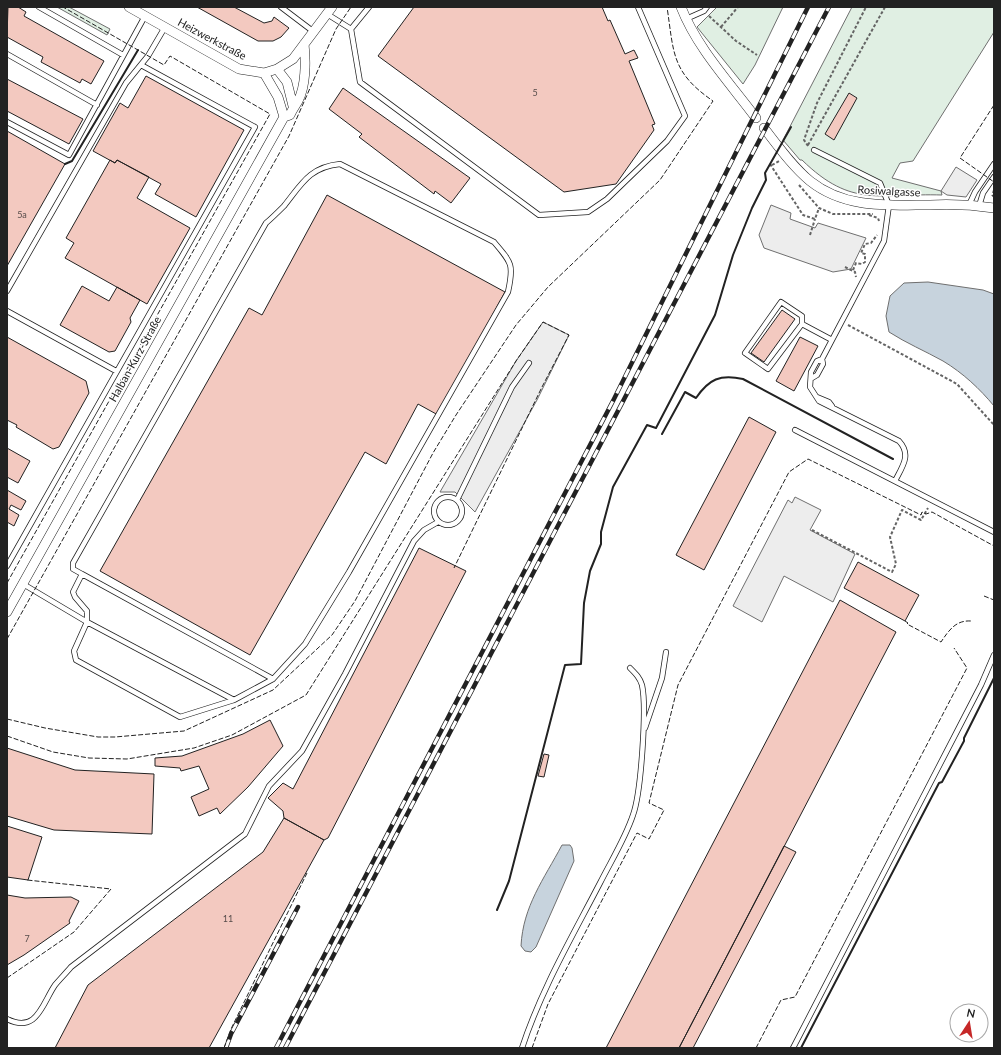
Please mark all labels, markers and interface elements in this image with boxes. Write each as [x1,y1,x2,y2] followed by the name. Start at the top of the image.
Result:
[176,15,249,62] street label: Heizwerkstraße
[532,87,538,98] house number: 5
[857,182,921,199] street label: Rosiwalgasse
[17,209,27,220] house number: 5a
[106,314,163,404] street label: Halban-Kurz-Straße
[223,913,233,924] house number: 11
[24,933,30,944] house number: 7
[949,1003,989,1043] north arrow
[966,1005,977,1020] text: N

